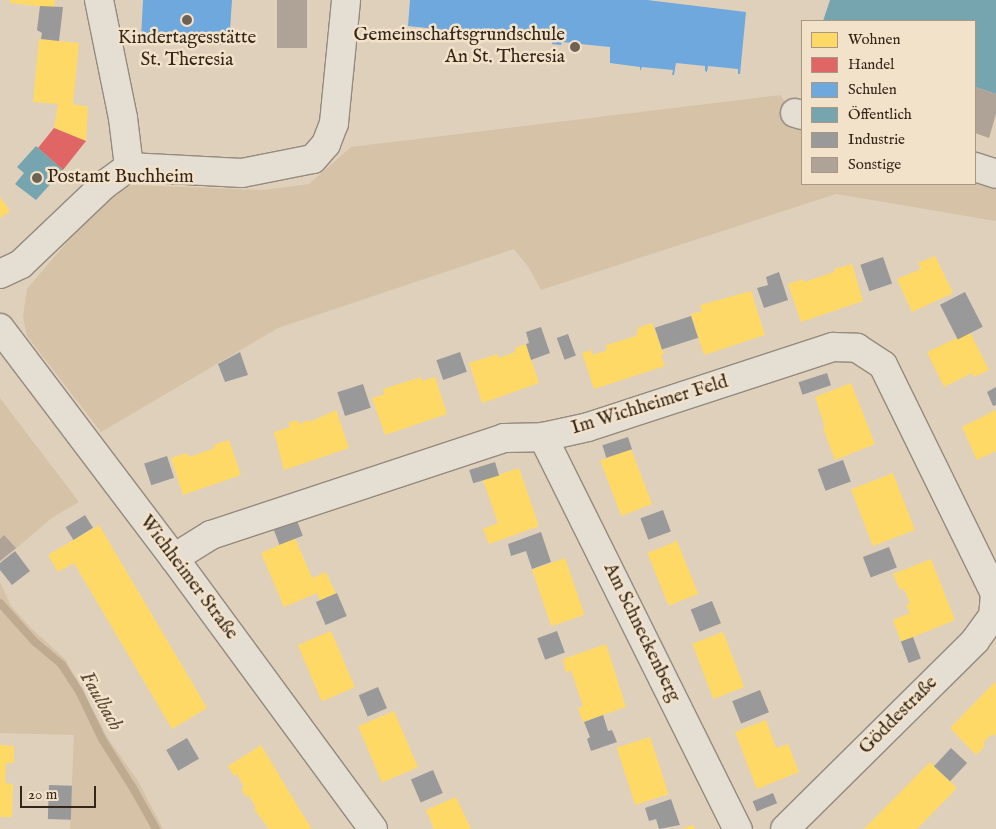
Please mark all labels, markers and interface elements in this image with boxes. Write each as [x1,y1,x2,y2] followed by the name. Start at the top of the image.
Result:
[181,14,193,26] marker: Kindertagesstätte St. Theresia
[801,20,976,185] legend
[353,25,565,69] place label: Gemeinschaftsgrundschule An St. Theresia
[118,28,256,72] place label: Kindertagesstätte St. Theresia
[848,30,900,49] text: Wohnen
[569,41,581,53] marker: Gemeinschaftsgrundschule An St. Theresia
[848,55,894,74] text: Handel
[848,80,897,99] text: Schulen
[848,105,912,124] text: Öffentlich
[848,130,905,149] text: Industrie
[848,155,901,174] text: Sonstige
[47,167,194,189] place label: Postamt Buchheim
[31,172,43,184] marker: Postamt Buchheim
[569,371,731,441] street label: Im Wichheimer Feld
[134,511,242,645] street label: Wichheimer Straße
[598,560,684,706] street label: Am Schneckenberg
[74,667,128,735] water label: Faulbach
[855,672,943,760] street label: Göddestraße
[22,776,99,808] scale bar
[28,785,57,804] text: 20 m

